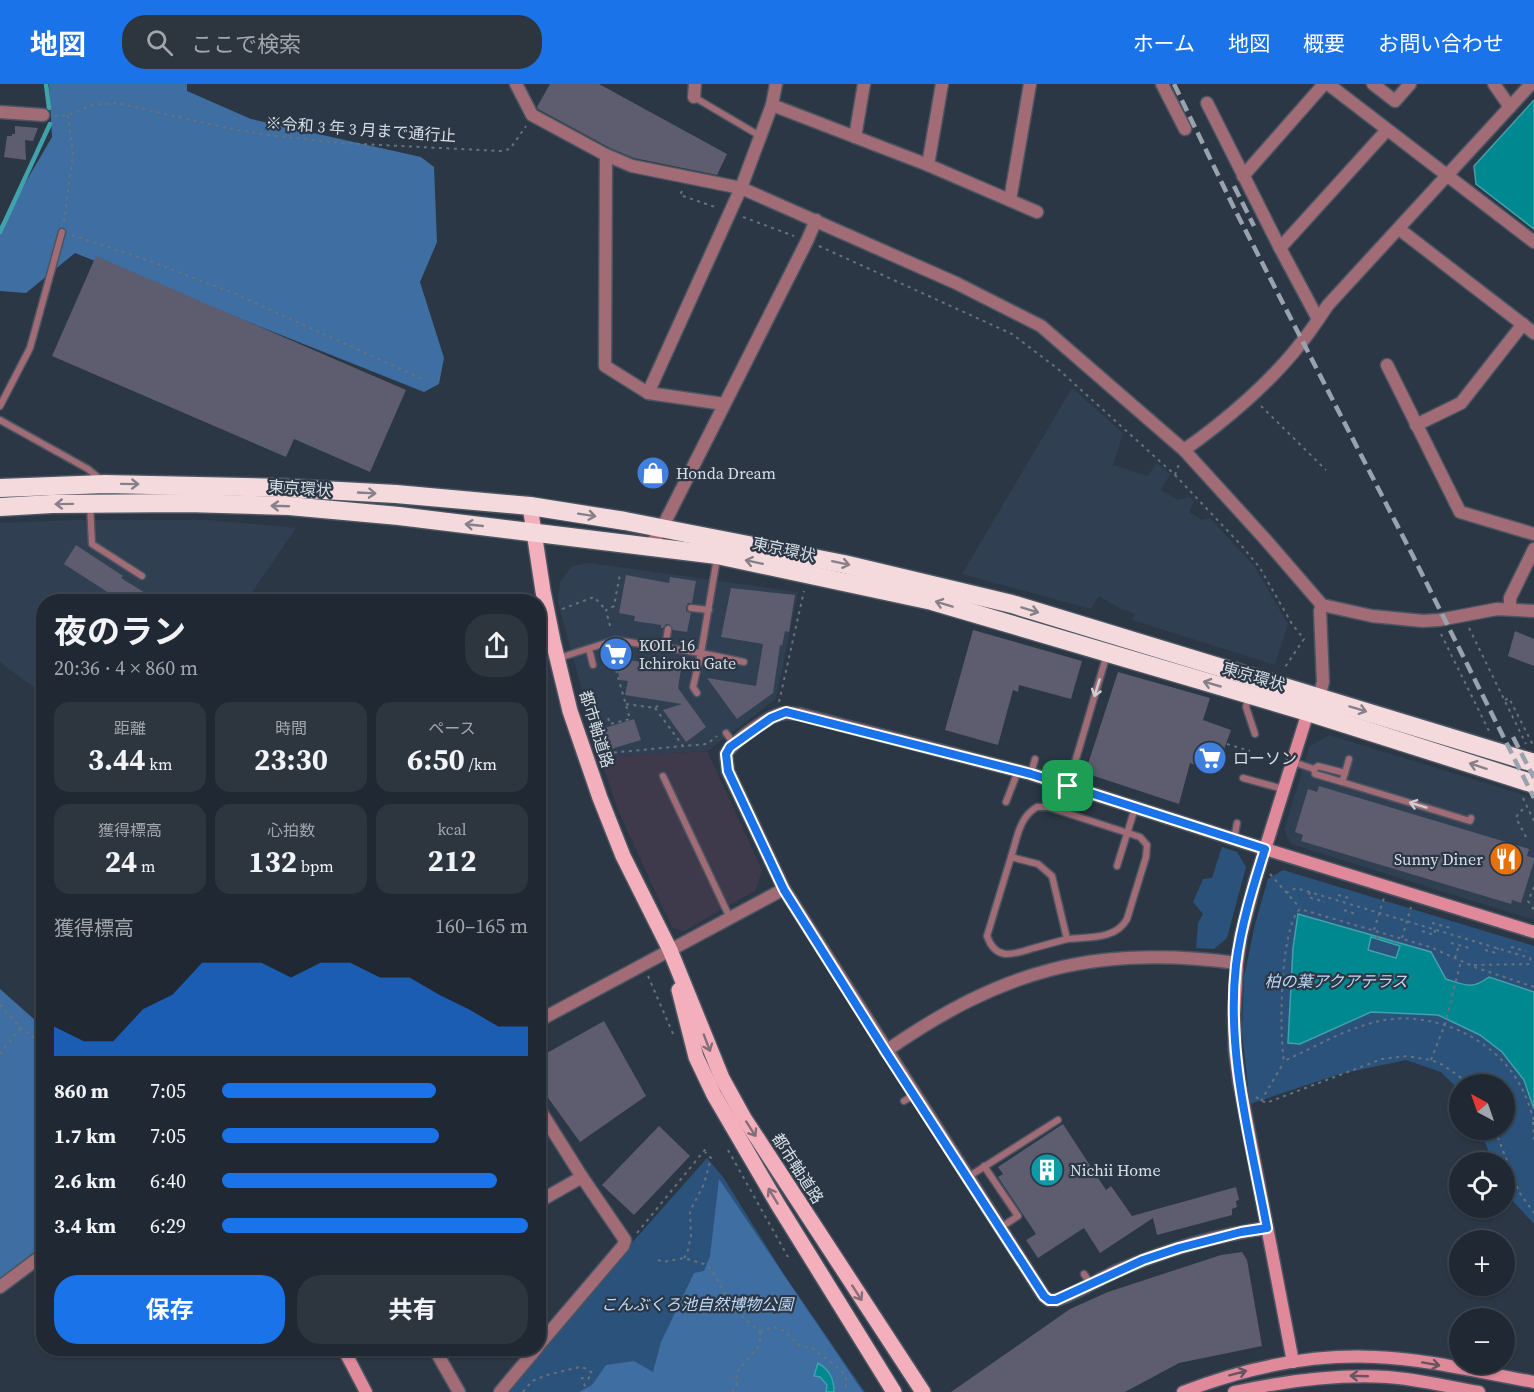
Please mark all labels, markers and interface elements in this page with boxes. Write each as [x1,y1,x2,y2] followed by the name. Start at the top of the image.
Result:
[122,15,542,69] search box
[30,25,86,63] text: 地図
[143,26,176,59] icon: search
[191,29,301,59] text: ここで検索
[1133,29,1195,58] text: ホーム
[1228,29,1270,58] text: 地図
[1303,29,1345,58] text: 概要
[1378,29,1504,58] text: お問い合わせ
[265,111,457,147] street label: ※令和 3 年 3 月まで通行止
[635,455,671,491] shop icon: Honda Dream
[676,462,776,484] place label: Honda Dream
[267,475,333,501] street label: 東京環状
[120,479,140,490] one-way arrow
[356,487,376,498] one-way arrow
[55,498,75,510] one-way arrow
[271,500,291,512] one-way arrow
[577,510,597,521] one-way arrow
[465,519,485,530] one-way arrow
[750,532,818,566] street label: 東京環状
[745,556,764,567] one-way arrow
[831,558,850,569] one-way arrow
[935,598,954,609] one-way arrow
[1020,605,1039,616] one-way arrow
[54,609,186,654] text: 夜のラン
[465,614,528,677] button: share
[639,634,736,674] place label: KOIL 16 Ichiroku Gate
[598,636,634,672] supermarket icon: KOIL 16 Ichiroku Gate
[54,654,198,682] text: 20:36 · 4 × 860 m
[1220,657,1288,695] street label: 東京環状
[1091,678,1102,697] one-way arrow
[1203,678,1222,689] one-way arrow
[575,688,619,770] street label: 都市軸道路
[1348,704,1367,715] one-way arrow
[114,717,146,739] text: 距離
[275,717,307,739] text: 時間
[428,717,476,739] text: ペース
[88,739,145,780] text: 3.44
[254,739,328,780] text: 23:30
[407,739,465,780] text: 6:50
[1192,740,1228,776] supermarket icon: ローソン
[1233,747,1297,769] place label: ローソン
[145,753,172,775] text: km
[465,753,497,775] text: /km
[1042,760,1093,811] pin
[1469,760,1488,771] one-way arrow
[1051,769,1084,802] icon: arrive
[1409,799,1428,810] one-way arrow
[437,818,467,840] text: kcal
[98,819,162,841] text: 獲得標高
[267,819,315,841] text: 心拍数
[428,840,476,881] text: 212
[105,841,137,882] text: 24
[248,841,297,882] text: 132
[1488,841,1524,877] restaurant icon: Sunny Diner
[1394,848,1483,870] place label: Sunny Diner
[137,855,155,877] text: m
[297,855,334,877] text: bpm
[435,912,528,940] text: 160–165 m
[54,914,134,942] text: 獲得標高
[1265,970,1407,992] park label: 柏の葉アクアテラス
[702,1033,713,1052] one-way arrow
[1449,1074,1515,1140] north arrow
[1449,1074,1515,1374] map controls
[54,1077,109,1105] text: 860 m
[150,1077,186,1105] text: 7:05
[746,1120,758,1137] one-way arrow
[54,1122,116,1150] text: 1.7 km
[150,1122,186,1150] text: 7:05
[767,1128,829,1208] street label: 都市軸道路
[1029,1152,1065,1188] building icon: Nichii Home
[1449,1152,1515,1218] button: locate
[1070,1159,1161,1181] place label: Nichii Home
[54,1167,116,1195] text: 2.6 km
[150,1167,186,1195] text: 6:40
[766,1188,778,1205] one-way arrow
[54,1212,116,1240] text: 3.4 km
[150,1212,186,1240] text: 6:29
[1449,1230,1515,1296] button: +
[54,1275,285,1344] button: 保存
[297,1275,528,1344] button: 共有
[851,1284,863,1301] one-way arrow
[601,1293,795,1315] park label: こんぶくろ池自然博物公園
[1449,1308,1515,1374] button: −
[1421,1359,1441,1370] one-way arrow
[1228,1367,1247,1378] one-way arrow
[1350,1370,1370,1382] one-way arrow

